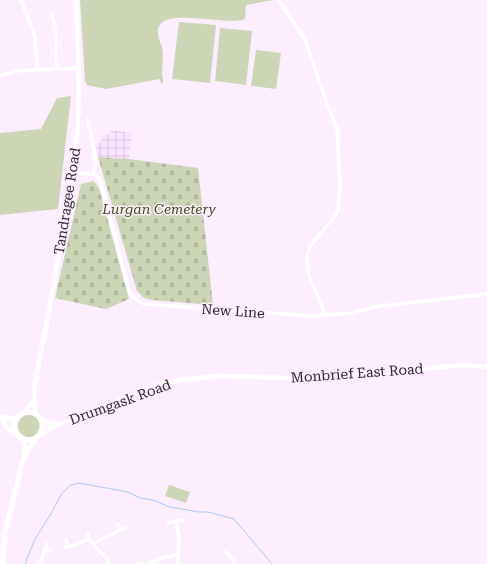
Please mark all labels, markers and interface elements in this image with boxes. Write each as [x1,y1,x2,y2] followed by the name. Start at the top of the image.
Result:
[51,146,83,256] street label: Tandragee Road
[101,201,217,217] park label: Lurgan Cemetery
[201,301,266,321] street label: New Line
[290,360,424,386] street label: Monbrief East Road
[67,376,173,428] street label: Drumgask Road

